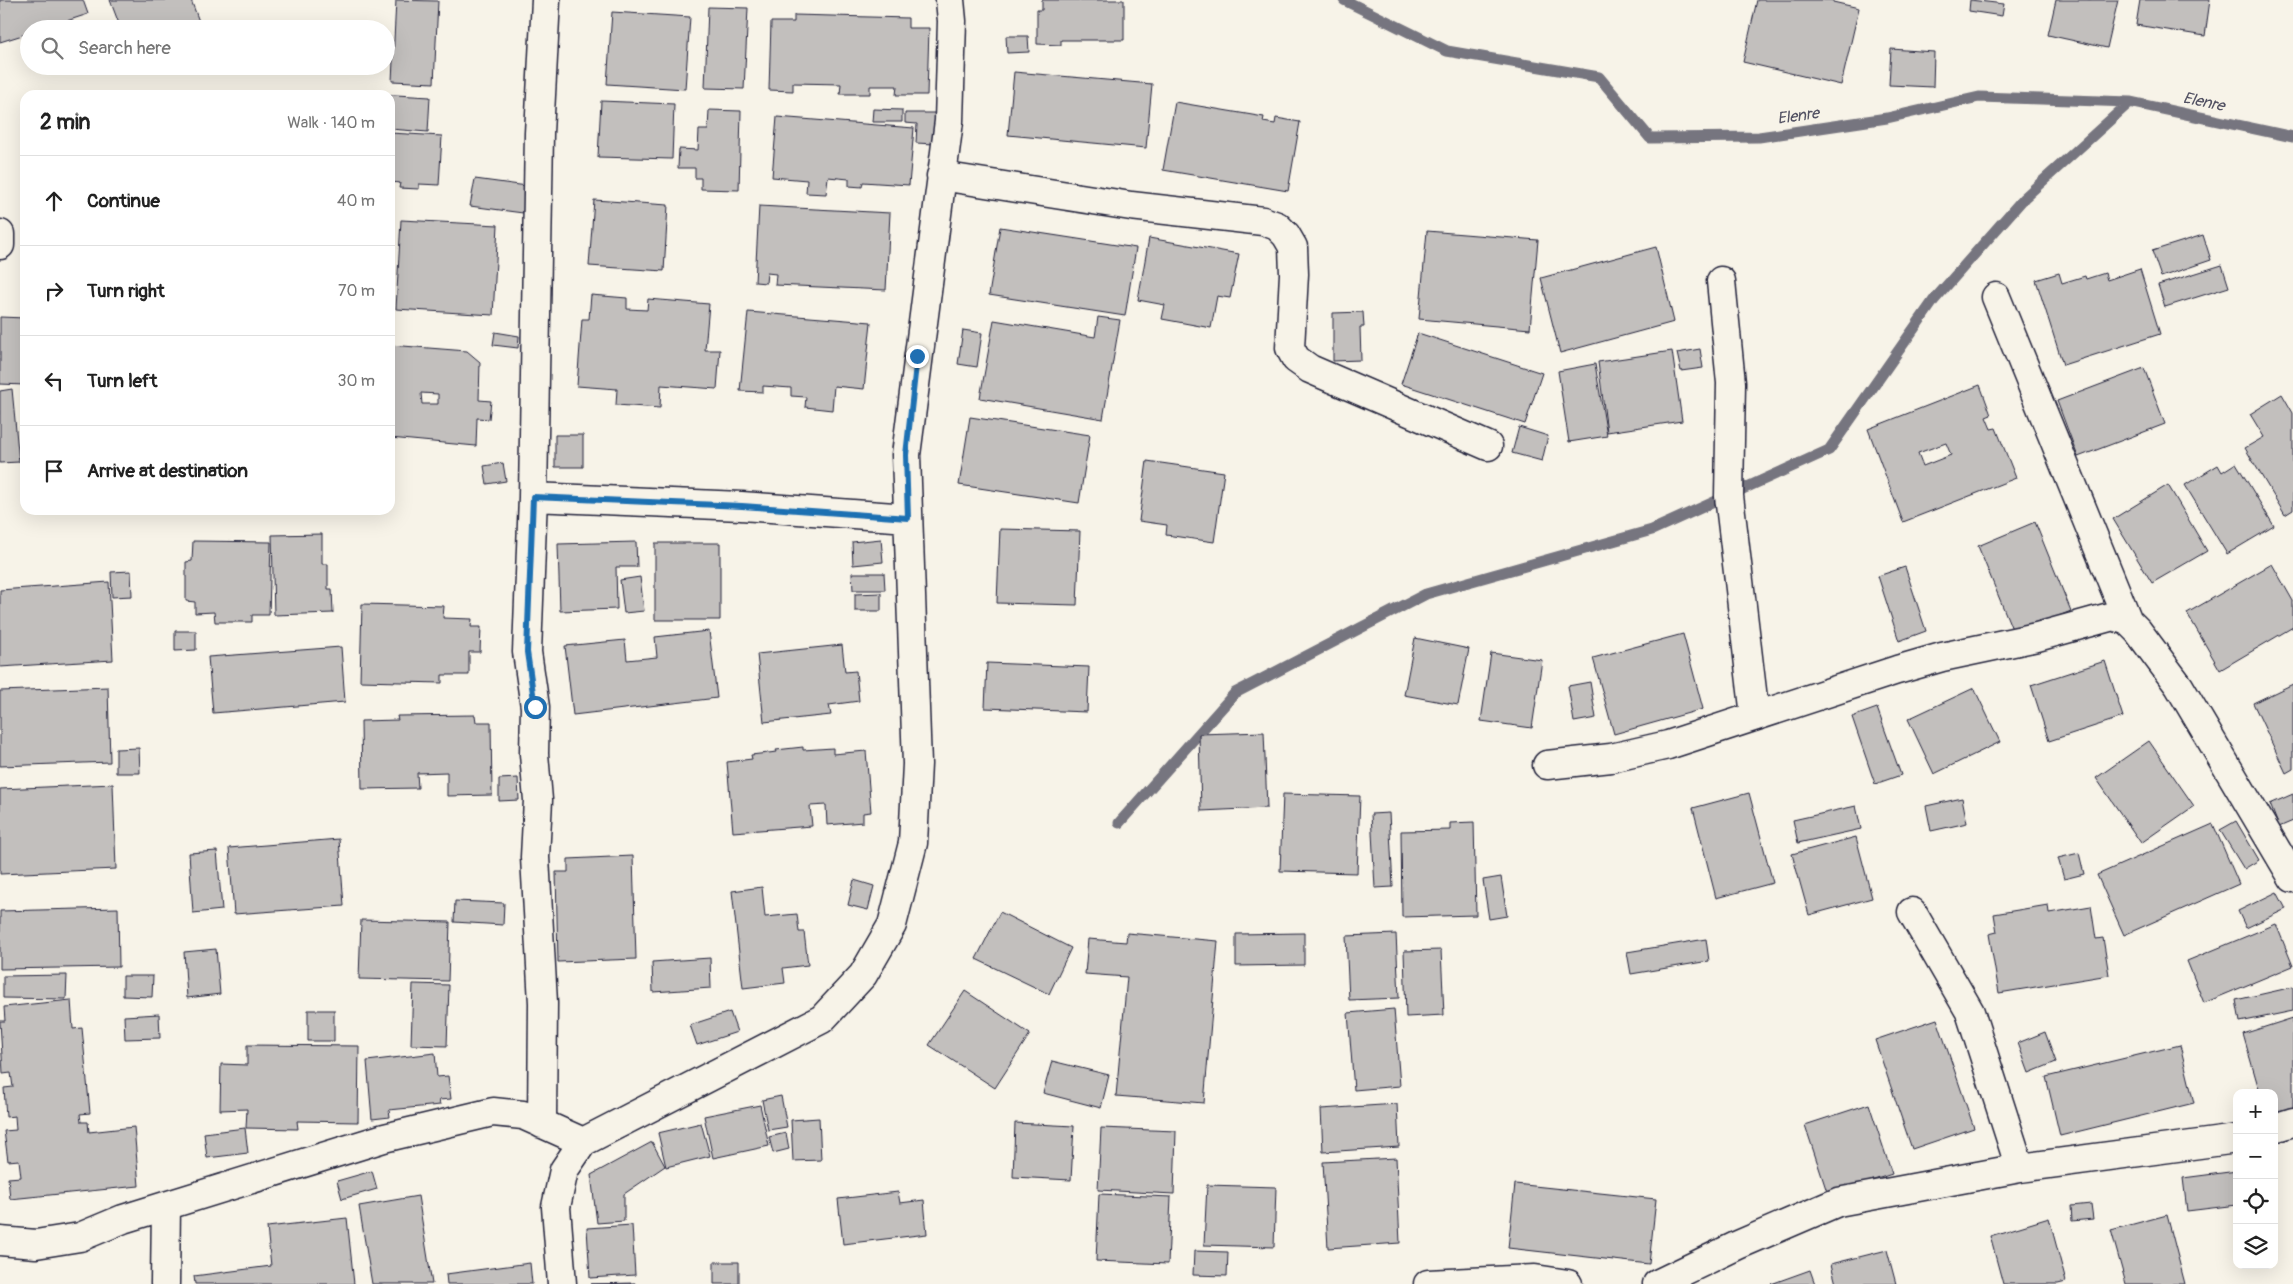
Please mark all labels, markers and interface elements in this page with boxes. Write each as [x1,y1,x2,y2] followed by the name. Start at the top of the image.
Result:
[20,20,395,75] search box
[38,34,66,62] icon: search
[78,36,171,60] text: Search here
[2181,88,2228,117] water label: Elenre
[1776,103,1822,129] water label: Elenre
[40,109,90,136] text: 2 min
[287,113,375,133] text: Walk · 140 m
[40,187,68,215] icon: ahead
[87,189,160,213] text: Continue
[337,191,375,211] text: 40 m
[40,277,68,305] icon: right
[87,279,165,303] text: Turn right
[338,281,375,301] text: 70 m
[906,345,929,368] route end
[40,367,68,395] icon: left
[87,369,157,393] text: Turn left
[337,371,375,391] text: 30 m
[40,457,68,485] icon: arrive
[87,459,248,483] text: Arrive at destination
[524,696,547,719] route start
[2233,1089,2278,1269] map controls
[2233,1089,2278,1134] button: +
[2233,1134,2278,1179] button: −
[2233,1179,2278,1224] button: locate
[2233,1224,2278,1269] button: layers

